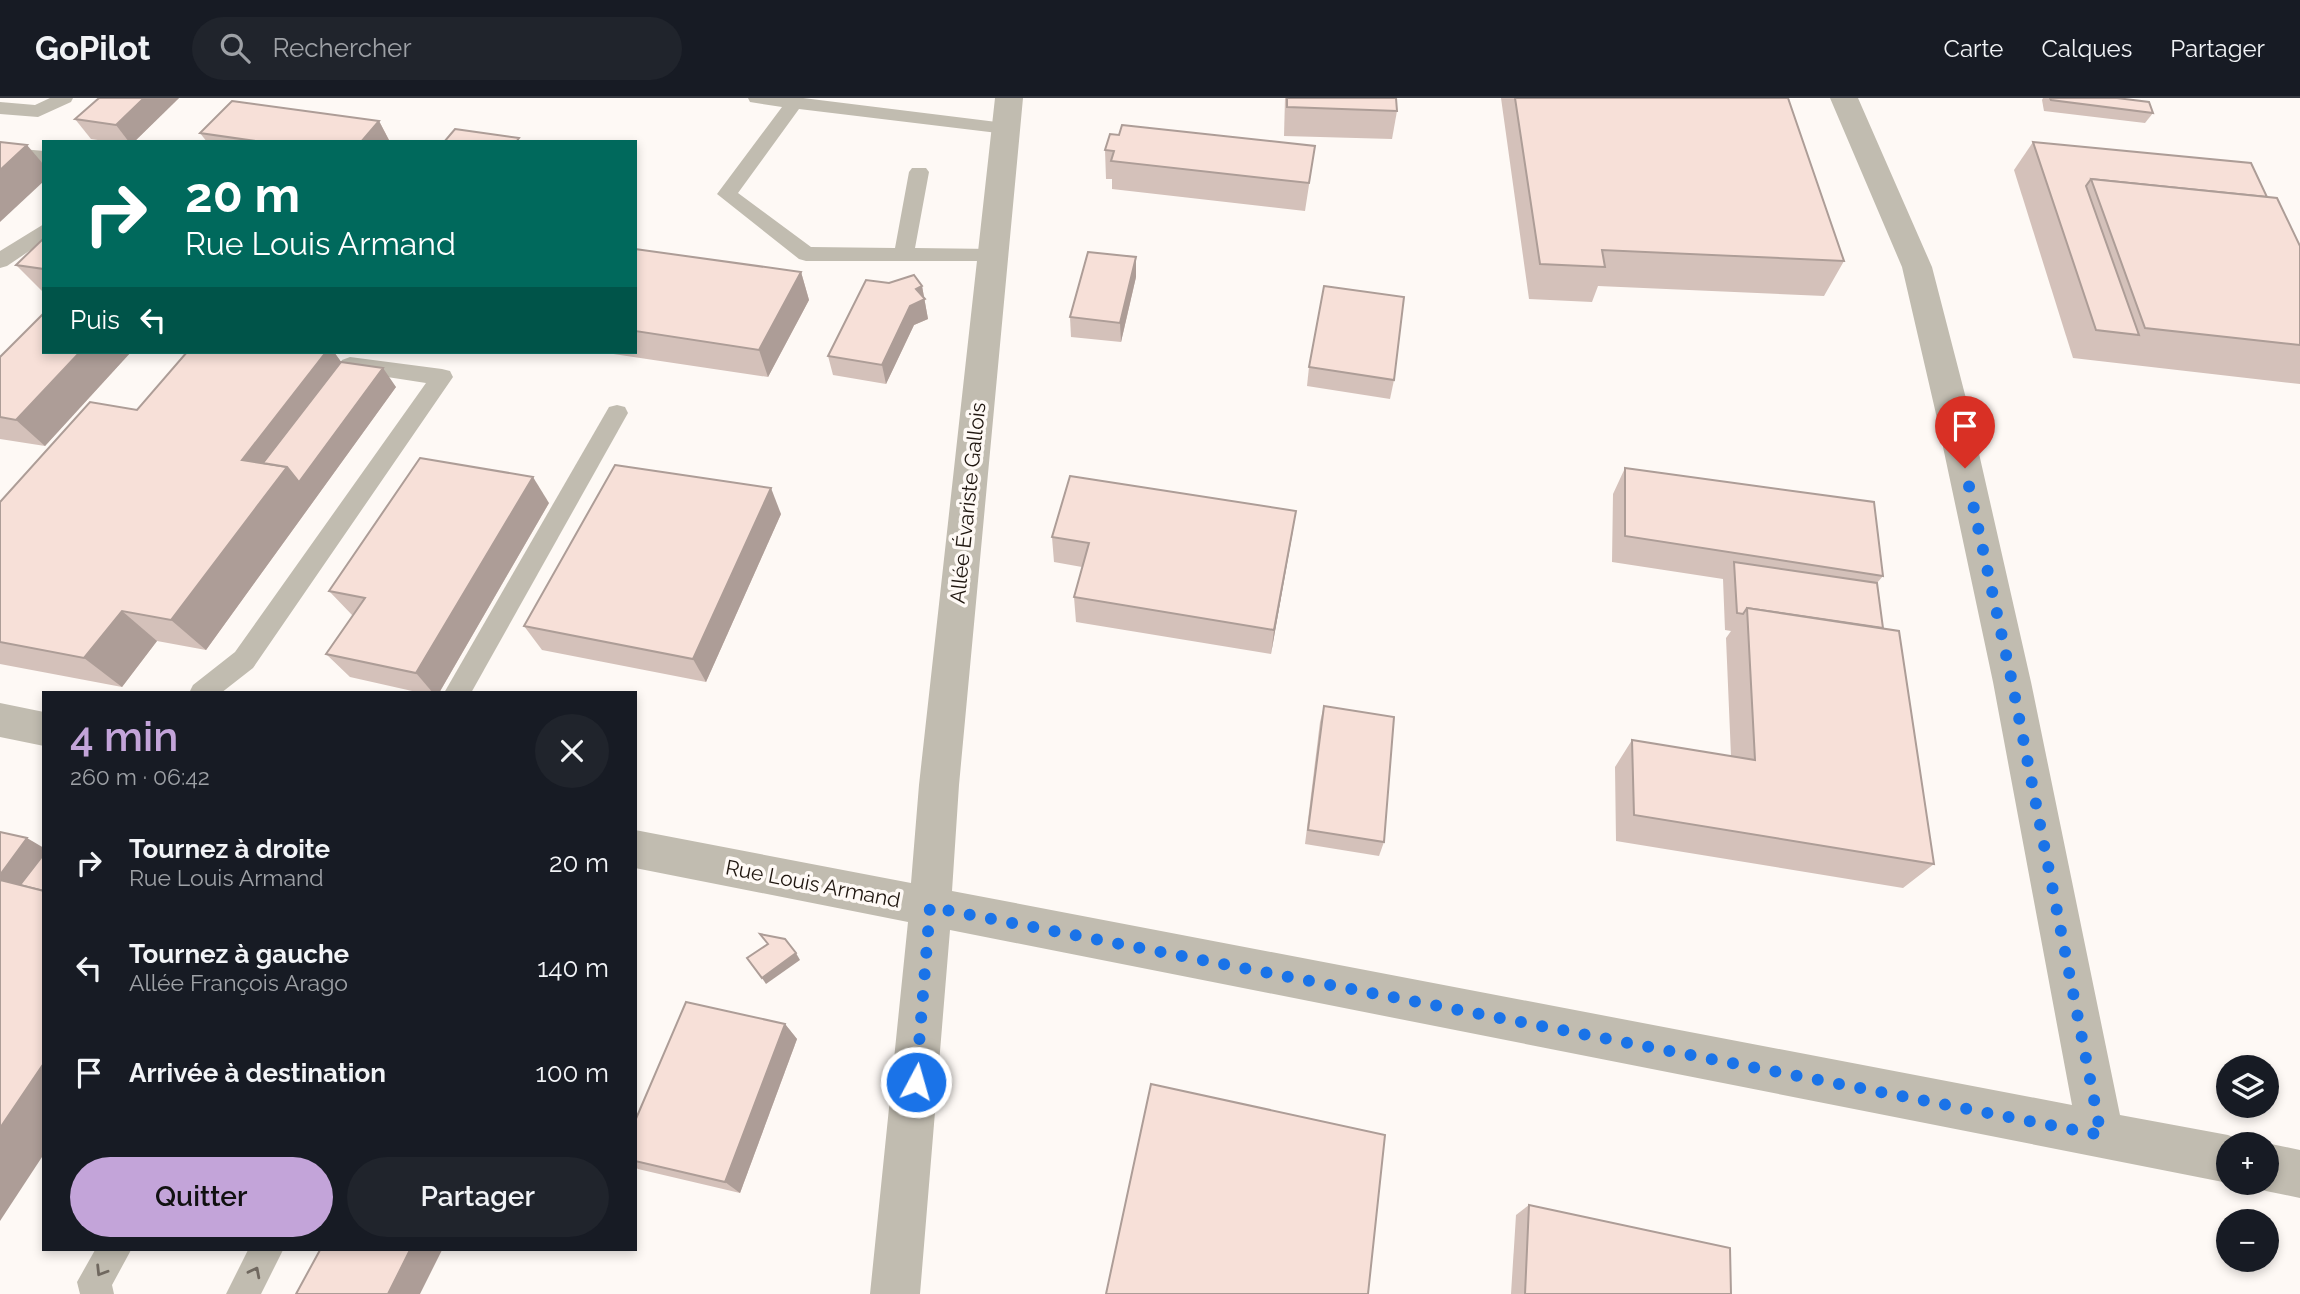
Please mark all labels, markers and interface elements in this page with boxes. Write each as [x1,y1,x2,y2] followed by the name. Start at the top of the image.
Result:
[192,17,682,80] search box
[35,29,150,68] text: GoPilot
[216,29,254,67] icon: search
[272,33,412,63] text: Rechercher
[1944,34,2003,63] text: Carte
[2041,34,2132,63] text: Calques
[2170,34,2265,63] text: Partager
[185,166,300,223] text: 20 m
[70,168,161,259] icon: right
[185,225,456,262] text: Rue Louis Armand
[134,301,172,339] icon: left
[70,305,120,335] text: Puis
[1935,396,1995,468] pin
[945,401,990,605] street label: Allée Évariste Gallois
[1946,407,1984,445] icon: arrive
[70,712,178,761] text: 4 min
[535,714,609,788] button: close
[70,763,210,790] text: 260 m · 06:42
[129,834,330,864] text: Tournez à droite
[70,844,108,882] icon: right
[549,848,609,878] text: 20 m
[723,854,903,913] street label: Rue Louis Armand
[129,864,324,891] text: Rue Louis Armand
[129,939,349,969] text: Tournez à gauche
[70,949,108,987] icon: left
[537,953,609,983] text: 140 m
[129,969,348,996] text: Allée François Arago
[879,1045,953,1119] position arrow
[70,1054,108,1092] icon: arrive
[2216,1055,2279,1272] map controls
[2216,1055,2279,1118] button: layers
[129,1058,386,1088] text: Arrivée à destination
[536,1058,609,1088] text: 100 m
[2216,1132,2279,1195] button: +
[70,1157,333,1237] button: Quitter
[347,1157,609,1237] button: Partager
[2216,1209,2279,1272] button: −
[96,1263,109,1276] one-way arrow
[247,1267,260,1279] one-way arrow

